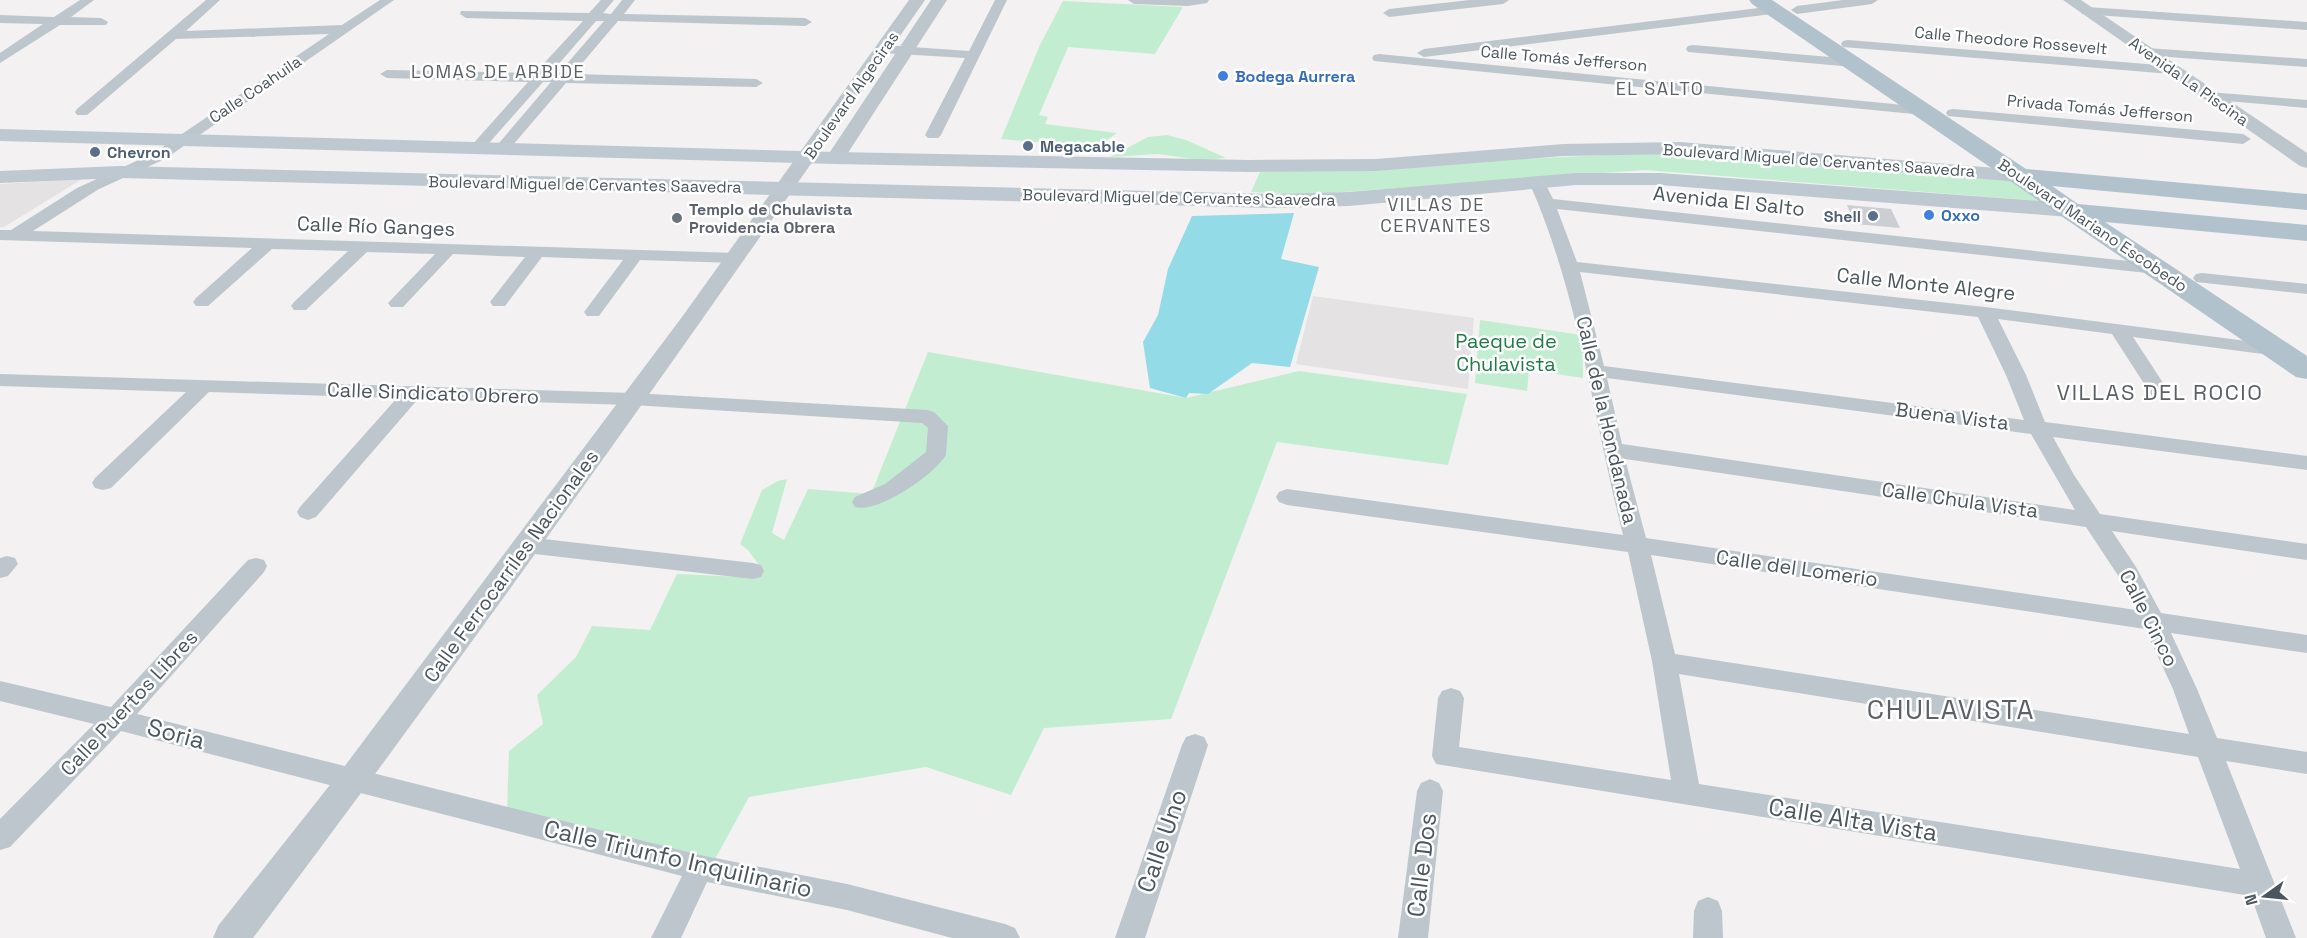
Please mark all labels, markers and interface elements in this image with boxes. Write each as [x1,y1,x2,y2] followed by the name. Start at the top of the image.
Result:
[1914,22,2108,59] street label: Calle Theodore Rossevelt
[799,27,903,163] street label: Boulevard Algeciras
[2125,32,2253,131] street label: Avenida La Piscina
[1480,41,1648,76] street label: Calle Tomás Jefferson
[205,51,305,128] street label: Calle Coahuila
[411,60,585,83] district label: LOMAS DE ARBIDE
[1235,66,1355,87] place label: Bodega Aurrera
[1216,69,1230,83] marker: Bodega Aurrera
[1616,77,1704,100] district label: EL SALTO
[2006,90,2194,127] street label: Privada Tomás Jefferson
[1040,136,1125,157] place label: Megacable
[1021,139,1035,153] marker: Megacable
[1662,139,1976,182] street label: Boulevard Miguel de Cervantes Saavedra
[107,142,171,163] place label: Chevron
[88,145,102,159] marker: Chevron
[1994,154,2191,297] street label: Boulevard Mariano Escobedo
[428,171,742,198] street label: Boulevard Miguel de Cervantes Saavedra
[1652,180,1806,222] street label: Avenida El Salto
[1022,184,1336,211] street label: Boulevard Miguel de Cervantes Saavedra
[1380,193,1492,237] district label: VILLAS DE CERVANTES
[689,199,852,238] place label: Templo de Chulavista Providencia Obrera
[1941,205,1980,226] place label: Oxxo
[1824,206,1861,227] place label: Shell
[1922,208,1936,222] marker: Oxxo
[1866,209,1880,223] marker: Shell
[296,210,456,242] street label: Calle Río Ganges
[670,211,684,225] marker: Templo de Chulavista Providencia Obrera
[1835,262,2017,306] street label: Calle Monte Alegre
[1570,314,1644,526] street label: Calle de la Hondanada
[1455,328,1557,377] park label: Paeque de Chulavista
[326,376,540,410] street label: Calle Sindicato Obrero
[2057,378,2263,406] district label: VILLAS DEL ROCIO
[1894,396,2010,436] street label: Buena Vista
[418,445,604,687] street label: Calle Ferrocarriles Nacionales
[1880,476,2040,524] street label: Calle Chula Vista
[1715,544,1879,592] street label: Calle del Lomerio
[2113,565,2185,671] street label: Calle Cinco
[55,625,203,781] street label: Calle Puertos Libres
[1867,692,2035,727] district label: CHULAVISTA
[144,711,208,756] street label: Soria
[1129,785,1194,896] street label: Calle Uno
[1766,791,1940,848] street label: Calle Alta Vista
[1400,811,1443,919] street label: Calle Dos
[541,813,815,905] street label: Calle Triunfo Inquilinario
[2235,866,2295,926] north arrow
[2239,892,2263,908] text: N

